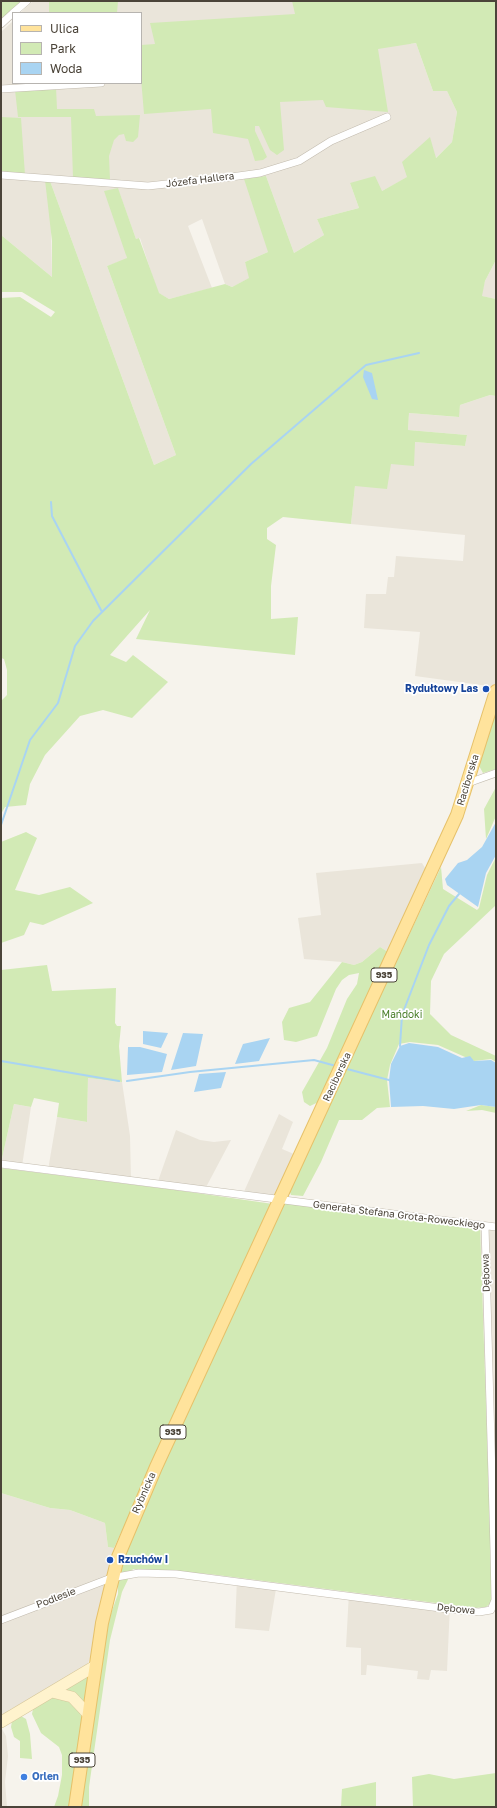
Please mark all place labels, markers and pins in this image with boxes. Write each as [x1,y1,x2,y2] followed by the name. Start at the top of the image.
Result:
[405,683,478,695] place label: Rydułtowy Las
[481,684,491,694] marker: Rydułtowy Las
[118,1554,168,1566] place label: Rzuchów I
[105,1555,115,1565] marker: Rzuchów I
[32,1771,59,1783] place label: Orlen
[19,1772,29,1782] marker: Orlen

